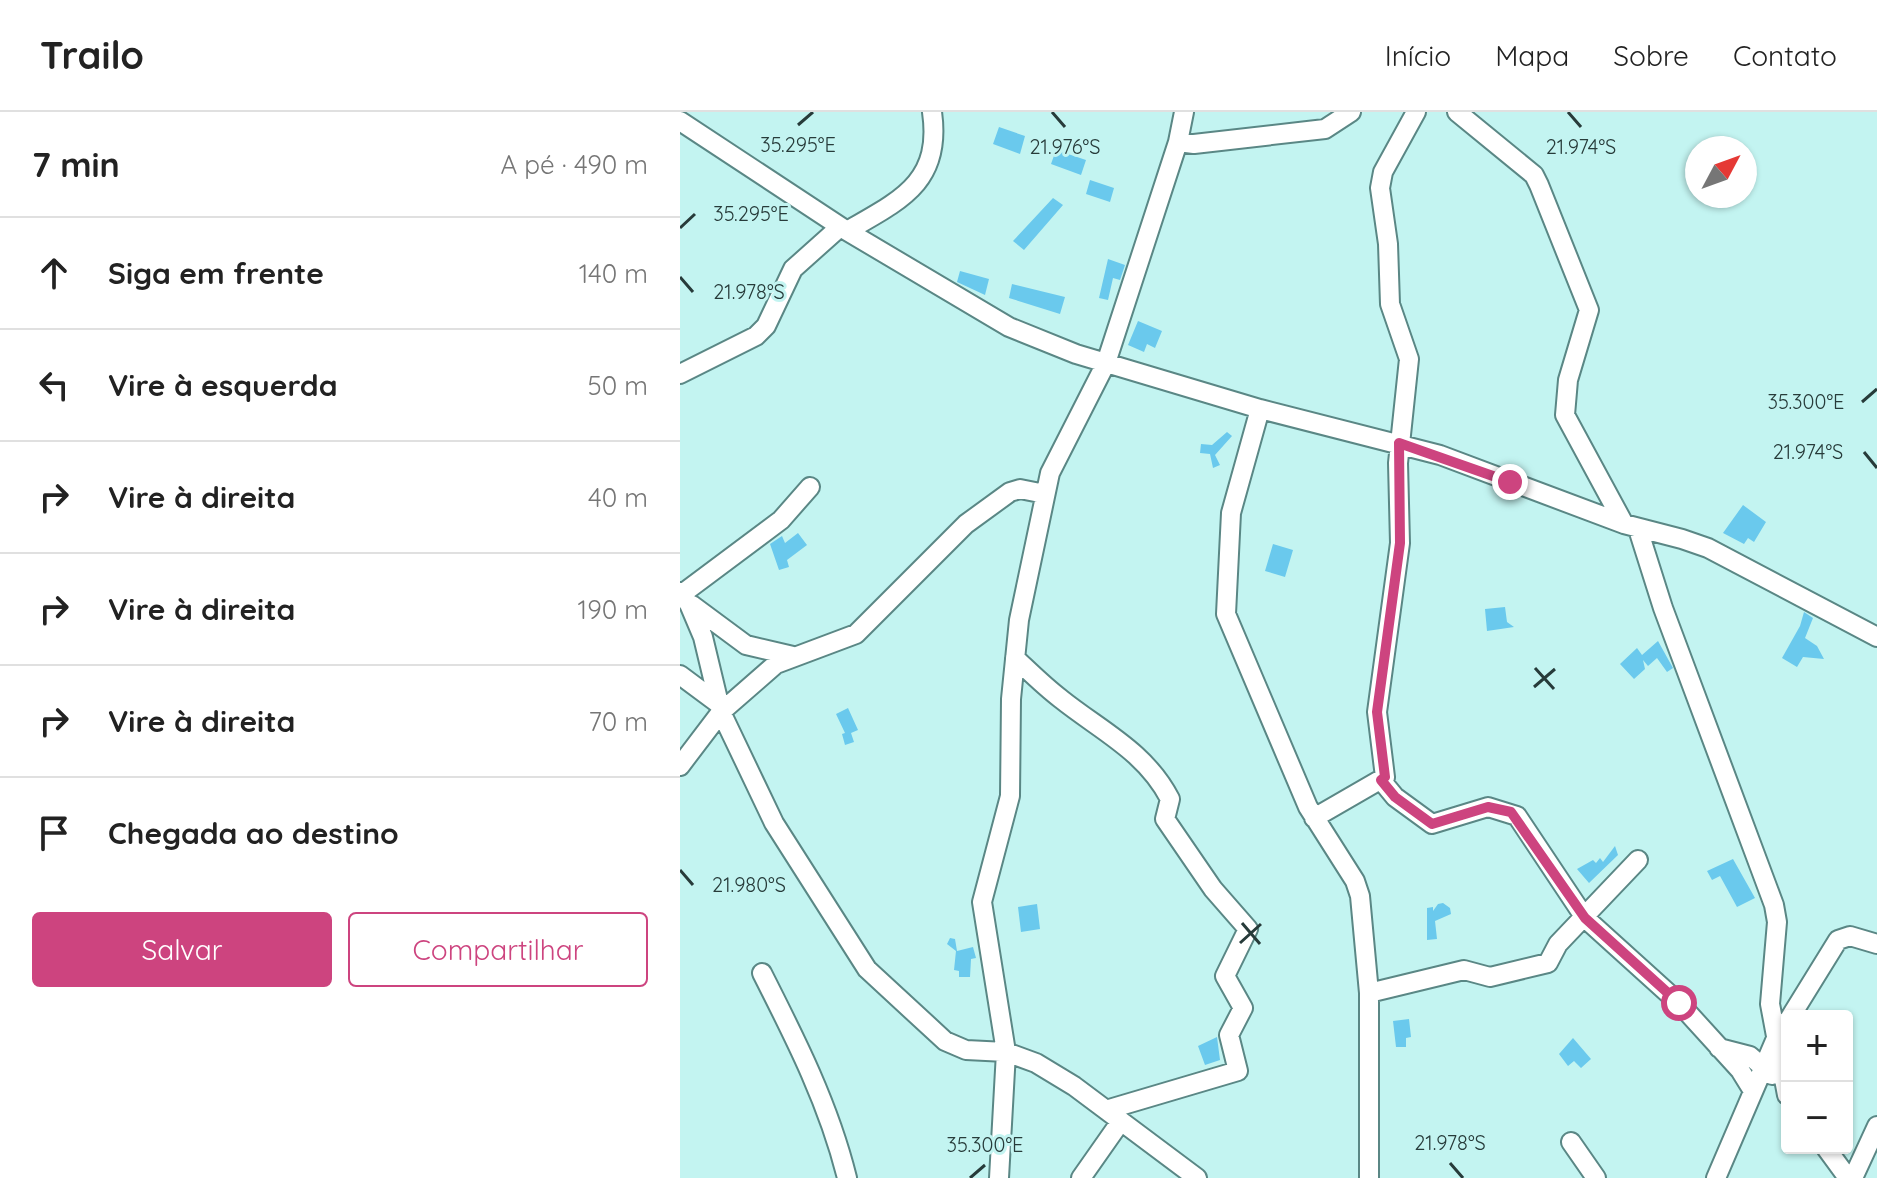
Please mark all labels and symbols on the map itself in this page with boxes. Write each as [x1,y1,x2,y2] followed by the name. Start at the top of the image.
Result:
[760,132,836,157] text: 35.295°E
[1030,134,1100,159] text: 21.976°S
[1546,134,1616,159] text: 21.974°S
[1685,136,1757,208] north arrow
[713,201,789,226] text: 35.295°E
[713,279,785,304] text: 21.978°S
[1768,389,1844,414] text: 35.300°E
[1773,439,1843,464] text: 21.974°S
[1492,464,1528,500] route end
[712,872,786,897] text: 21.980°S
[1661,985,1697,1021] route start
[1414,1130,1486,1155] text: 21.978°S
[947,1132,1023,1157] text: 35.300°E

